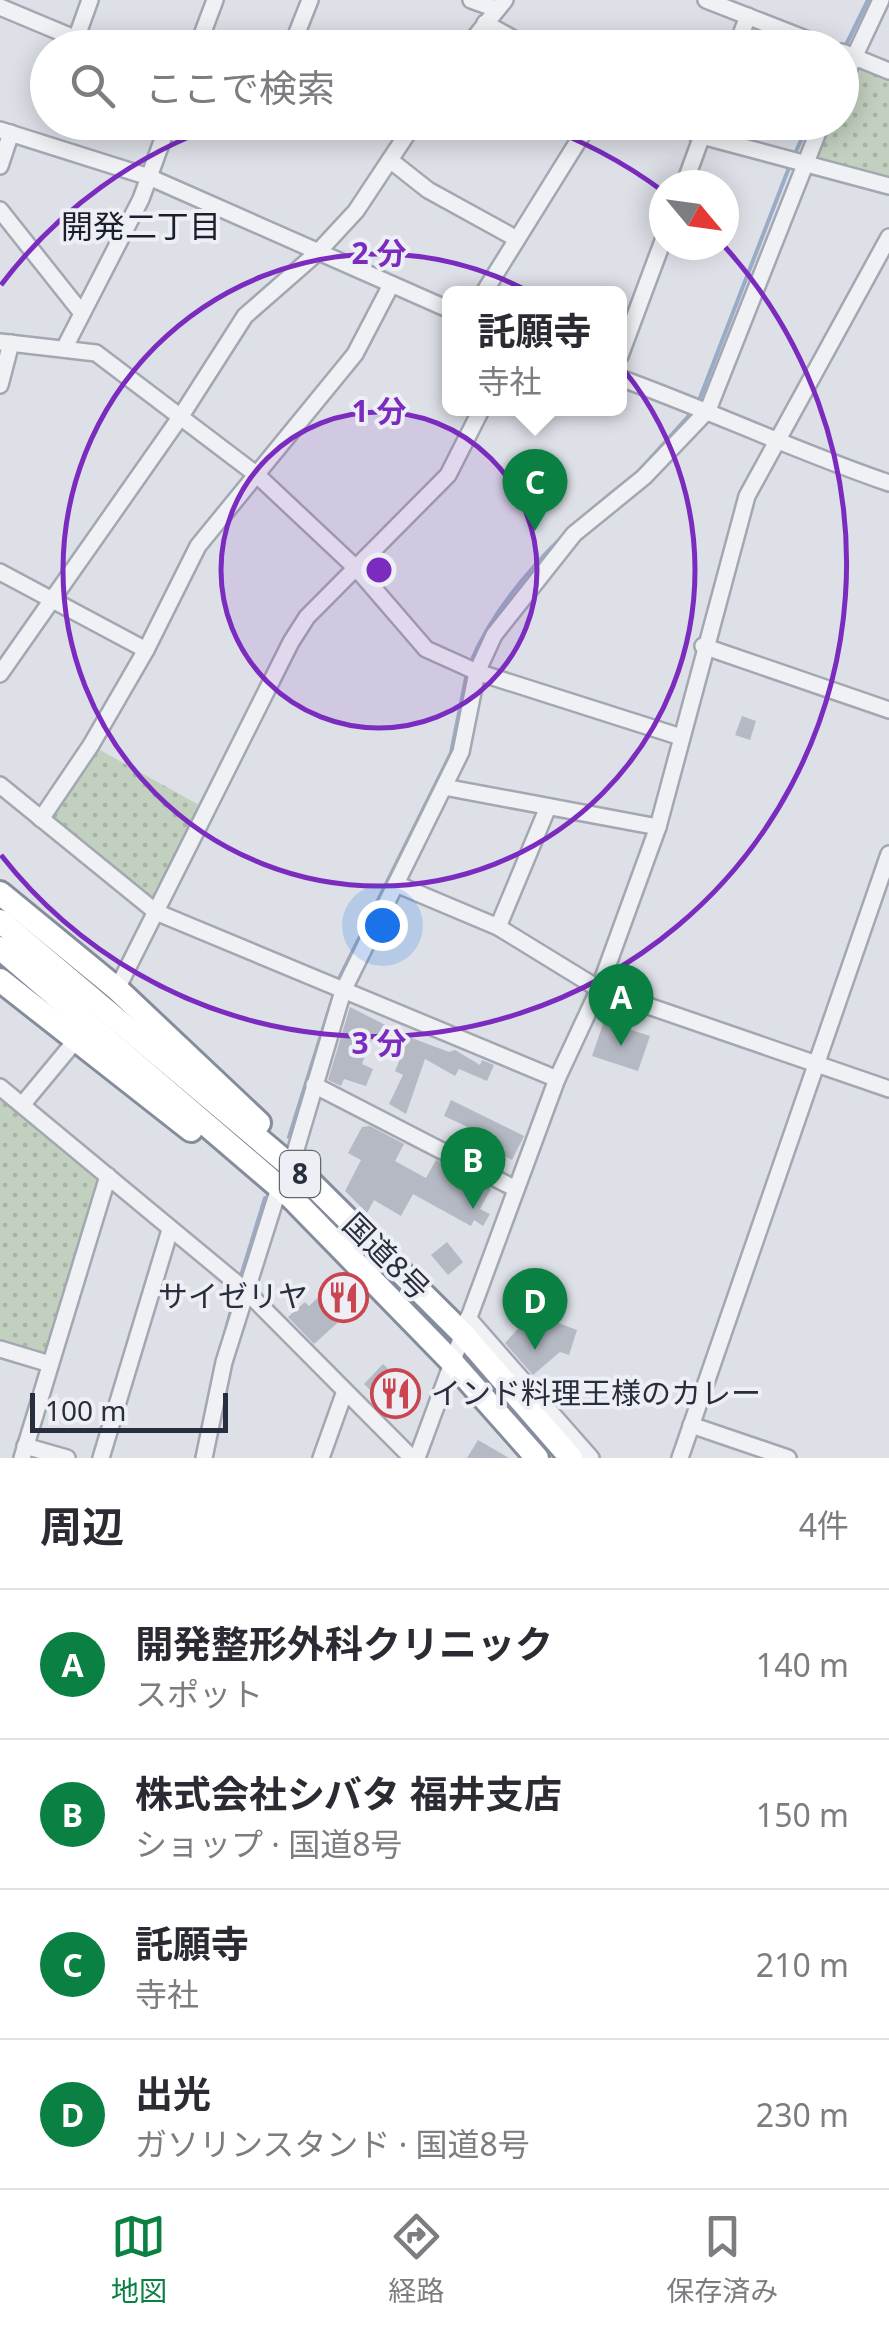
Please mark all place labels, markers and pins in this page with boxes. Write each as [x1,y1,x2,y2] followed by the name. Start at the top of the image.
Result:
[502,448,568,531] pin: C
[361,552,397,588] centre of rings
[588,964,654,1046] pin: A
[440,1126,506,1209] pin: B
[502,1268,568,1350] pin: D
[317,1271,369,1323] restaurant icon: サイゼリヤ
[158,1275,308,1316] place label: サイゼリヤ
[370,1368,422,1420] restaurant icon: インド料理王様のカレー
[431,1372,761,1413] place label: インド料理王様のカレー

